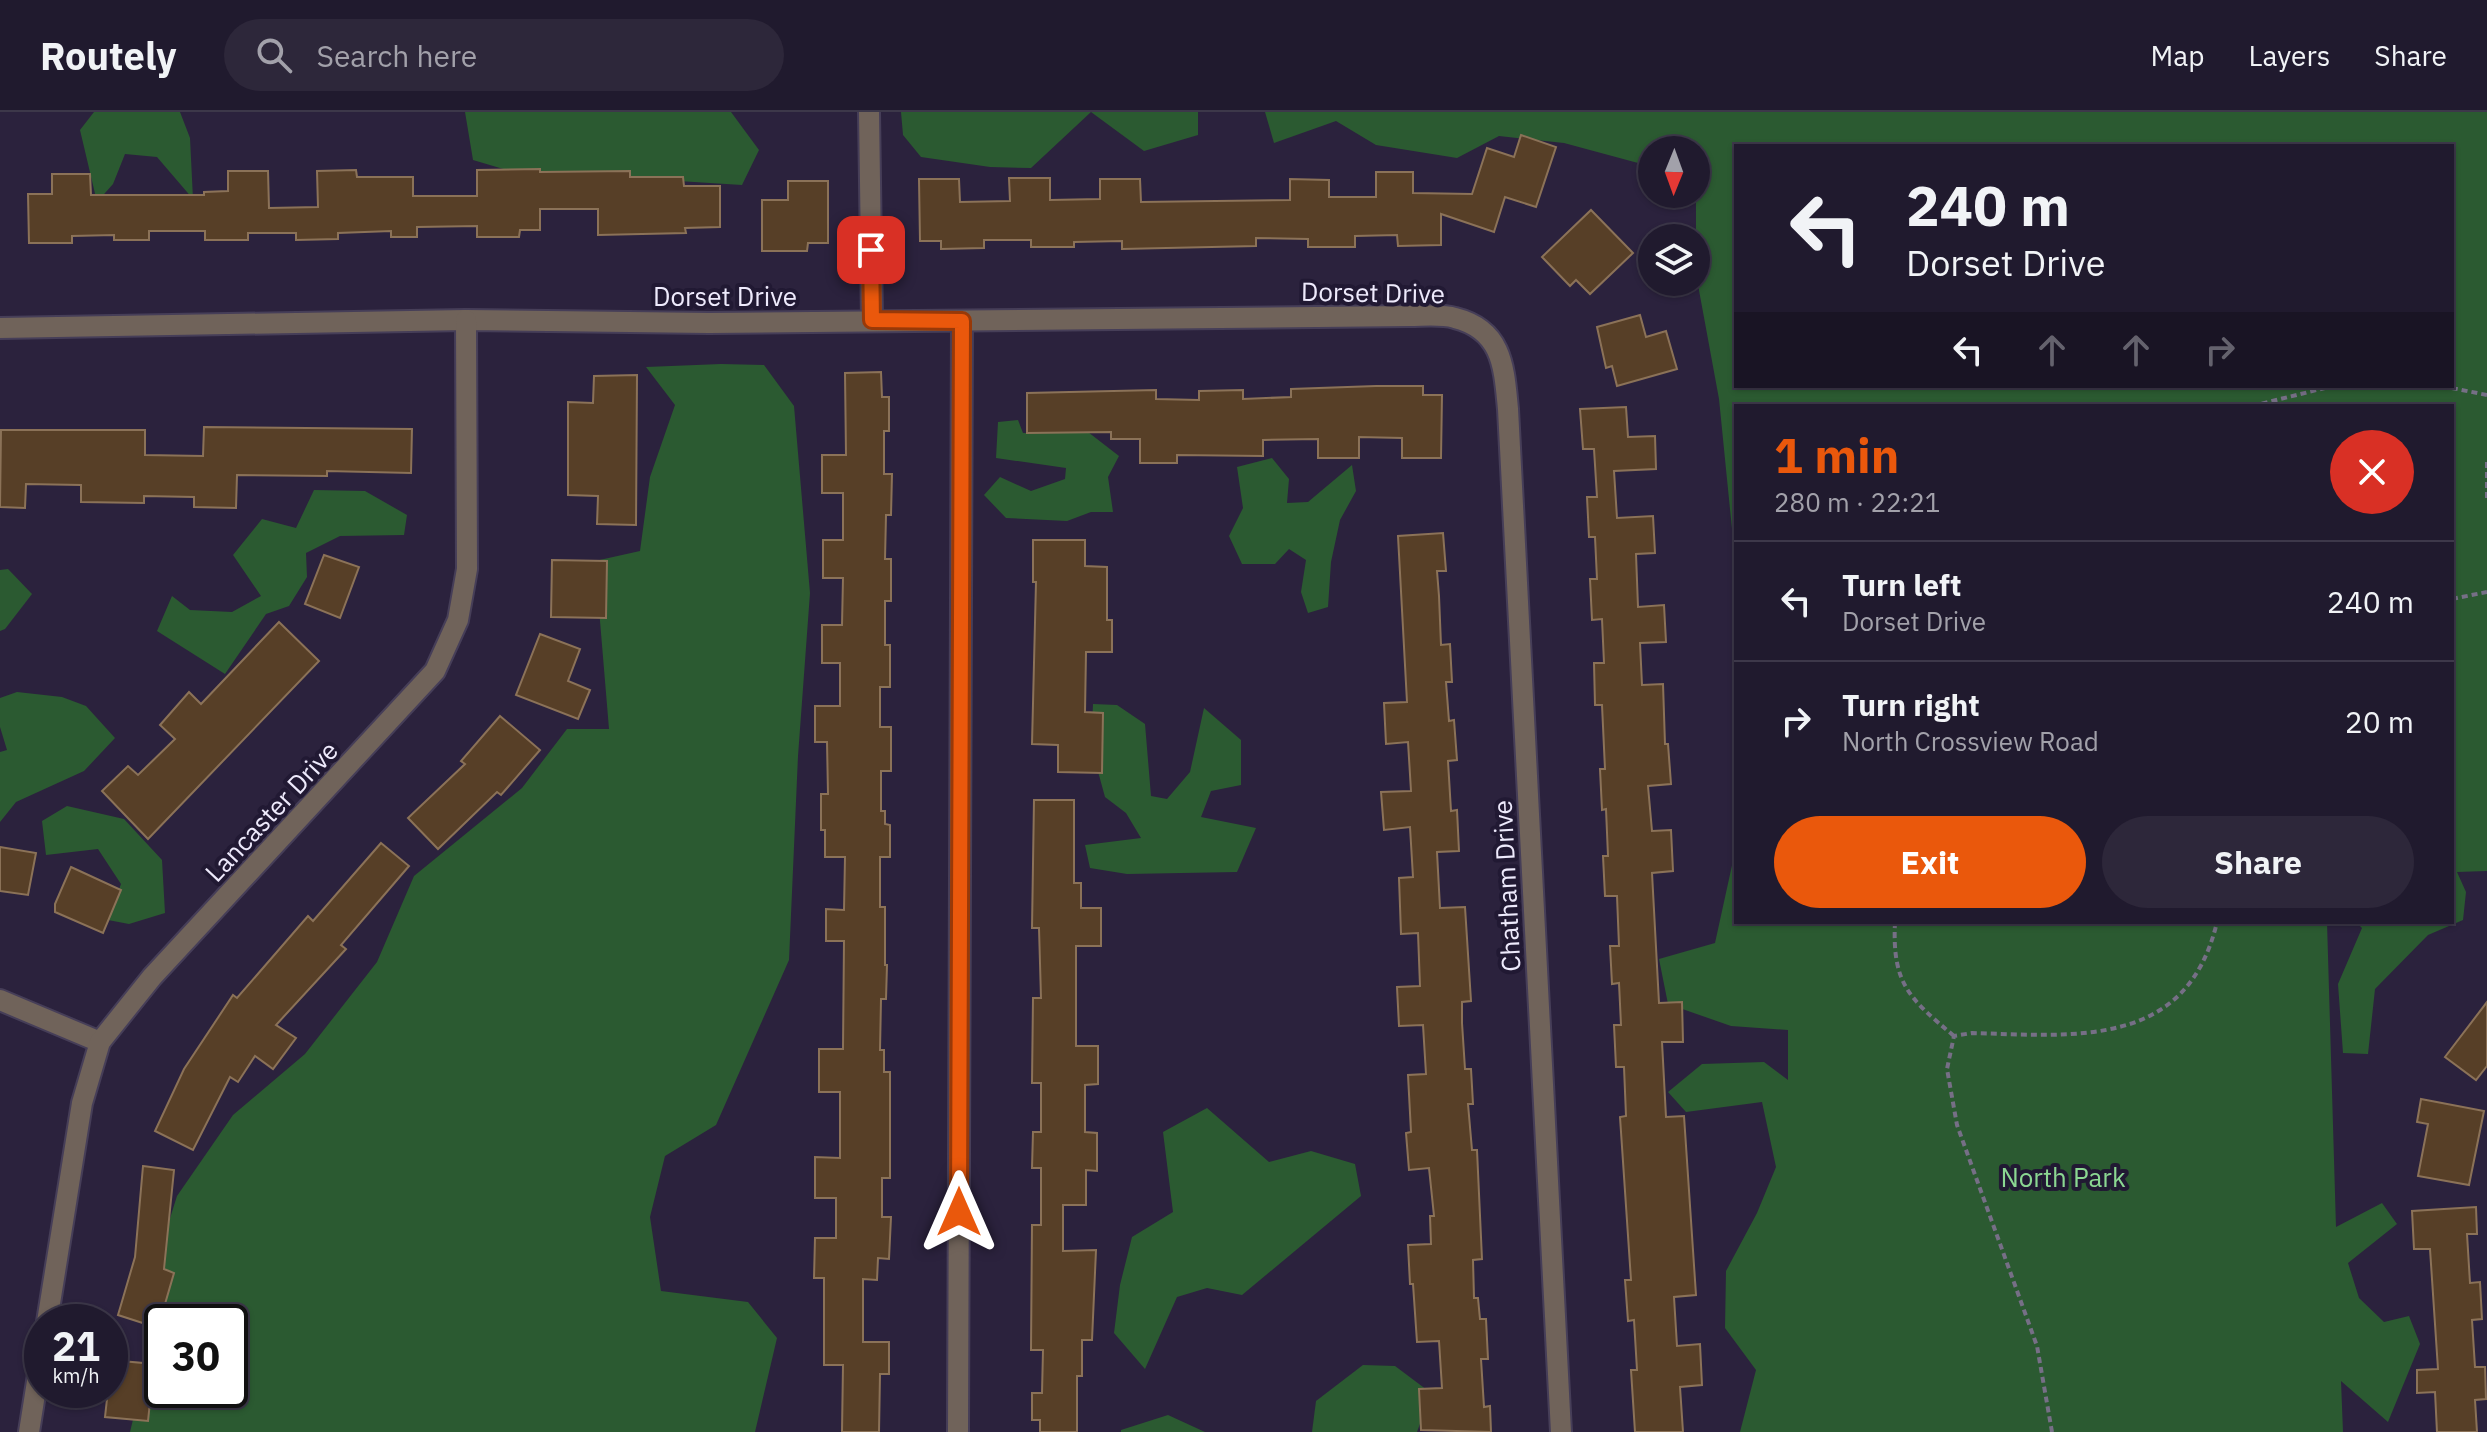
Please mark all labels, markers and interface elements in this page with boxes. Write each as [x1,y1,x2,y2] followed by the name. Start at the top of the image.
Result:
[224,19,784,91] search box
[40,31,176,80] text: Routely
[252,33,296,77] icon: search
[316,36,477,75] text: Search here
[2150,37,2204,74] text: Map
[2248,37,2330,74] text: Layers
[2374,37,2447,74] text: Share
[1638,136,1710,208] north arrow
[1638,136,1710,296] map controls
[1906,169,2070,241] text: 240 m
[1774,176,1878,280] icon: left
[837,216,905,284] pin
[1638,224,1710,296] button: layers
[849,228,893,272] icon: arrive
[1906,239,2106,286] text: Dorset Drive
[1301,274,1445,310] street label: Dorset Drive
[653,279,797,313] street label: Dorset Drive
[1946,328,1990,372] icon: left
[2030,328,2074,372] icon: ahead
[2114,328,2158,372] icon: ahead
[2198,328,2242,372] icon: right
[1774,424,1899,486] text: 1 min
[2330,430,2414,514] button: close
[1774,485,1940,519] text: 280 m · 22:21
[1842,565,1961,604] text: Turn left
[1774,579,1818,623] icon: left
[2327,582,2414,621] text: 240 m
[1842,604,1986,638] text: Dorset Drive
[1842,685,1980,724] text: Turn right
[1774,699,1818,743] icon: right
[2345,702,2414,741] text: 20 m
[1842,724,2099,758] text: North Crossview Road
[197,733,345,889] street label: Lancaster Drive
[1485,799,1527,973] street label: Chatham Drive
[1774,816,2086,908] button: Exit
[2102,816,2414,908] button: Share
[2000,1160,2126,1194] park label: North Park
[917,1170,1001,1254] position arrow
[144,1304,248,1408] speed limit sign: 30
[52,1320,100,1372] text: 21
[52,1362,100,1389] text: km/h

